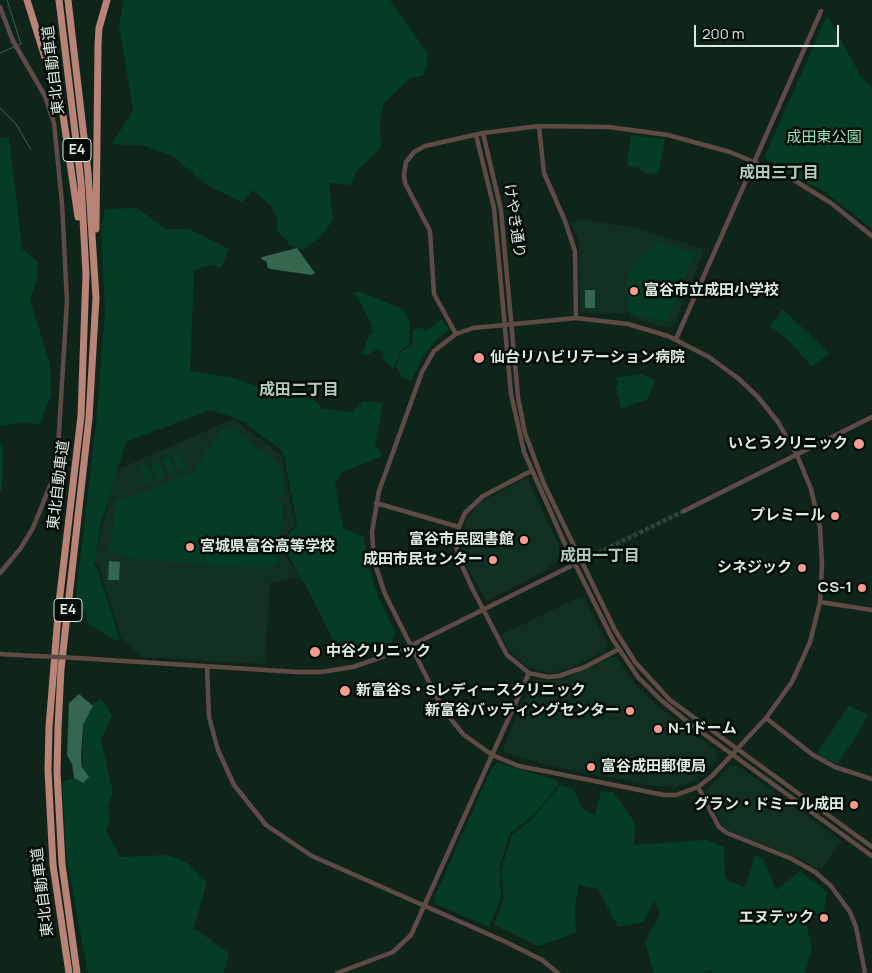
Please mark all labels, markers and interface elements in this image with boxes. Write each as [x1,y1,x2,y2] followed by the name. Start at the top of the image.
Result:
[697,15,842,47] scale bar
[702,23,745,44] text: 200 m
[40,24,68,116] street label: 東北自動車道
[787,129,861,147] park label: 成田東公園
[63,138,91,162] road number: E4
[739,164,819,184] district label: 成田三丁目
[500,183,528,259] street label: けやき通り
[644,282,779,300] place label: 富谷市立成田小学校
[628,285,640,297] marker: 富谷市立成田小学校
[490,349,685,367] place label: 仙台リハビリテーション病院
[472,351,486,365] marker: 仙台リハビリテーション病院
[259,381,339,401] district label: 成田二丁目
[728,435,848,453] place label: いとうクリニック
[852,437,866,451] marker: いとうクリニック
[45,439,73,531] street label: 東北自動車道
[750,507,825,525] place label: プレミール
[829,510,841,522] marker: プレミール
[409,531,514,549] place label: 富谷市民図書館
[518,534,530,546] marker: 富谷市民図書館
[200,538,335,556] place label: 宮城県富谷高等学校
[184,541,196,553] marker: 宮城県富谷高等学校
[560,547,640,567] district label: 成田一丁目
[363,551,483,569] place label: 成田市民センター
[487,554,499,566] marker: 成田市民センター
[717,559,792,577] place label: シネジック
[796,562,808,574] marker: シネジック
[818,579,852,597] place label: CS-1
[856,582,868,594] marker: CS-1
[54,598,82,622] road number: E4
[326,643,431,661] place label: 中谷クリニック
[308,645,322,659] marker: 中谷クリニック
[356,682,586,700] place label: 新富谷S・Sレディースクリニック
[338,684,352,698] marker: 新富谷S・Sレディースクリニック
[425,702,620,720] place label: 新富谷バッティングセンター
[624,705,636,717] marker: 新富谷バッティングセンター
[668,720,737,738] place label: N-1ドーム
[652,723,664,735] marker: N-1ドーム
[601,758,706,776] place label: 富谷成田郵便局
[585,761,597,773] marker: 富谷成田郵便局
[694,796,844,814] place label: グラン・ドミール成田
[848,799,860,811] marker: グラン・ドミール成田
[29,846,57,938] street label: 東北自動車道
[739,909,814,927] place label: エヌテック
[818,912,830,924] marker: エヌテック

